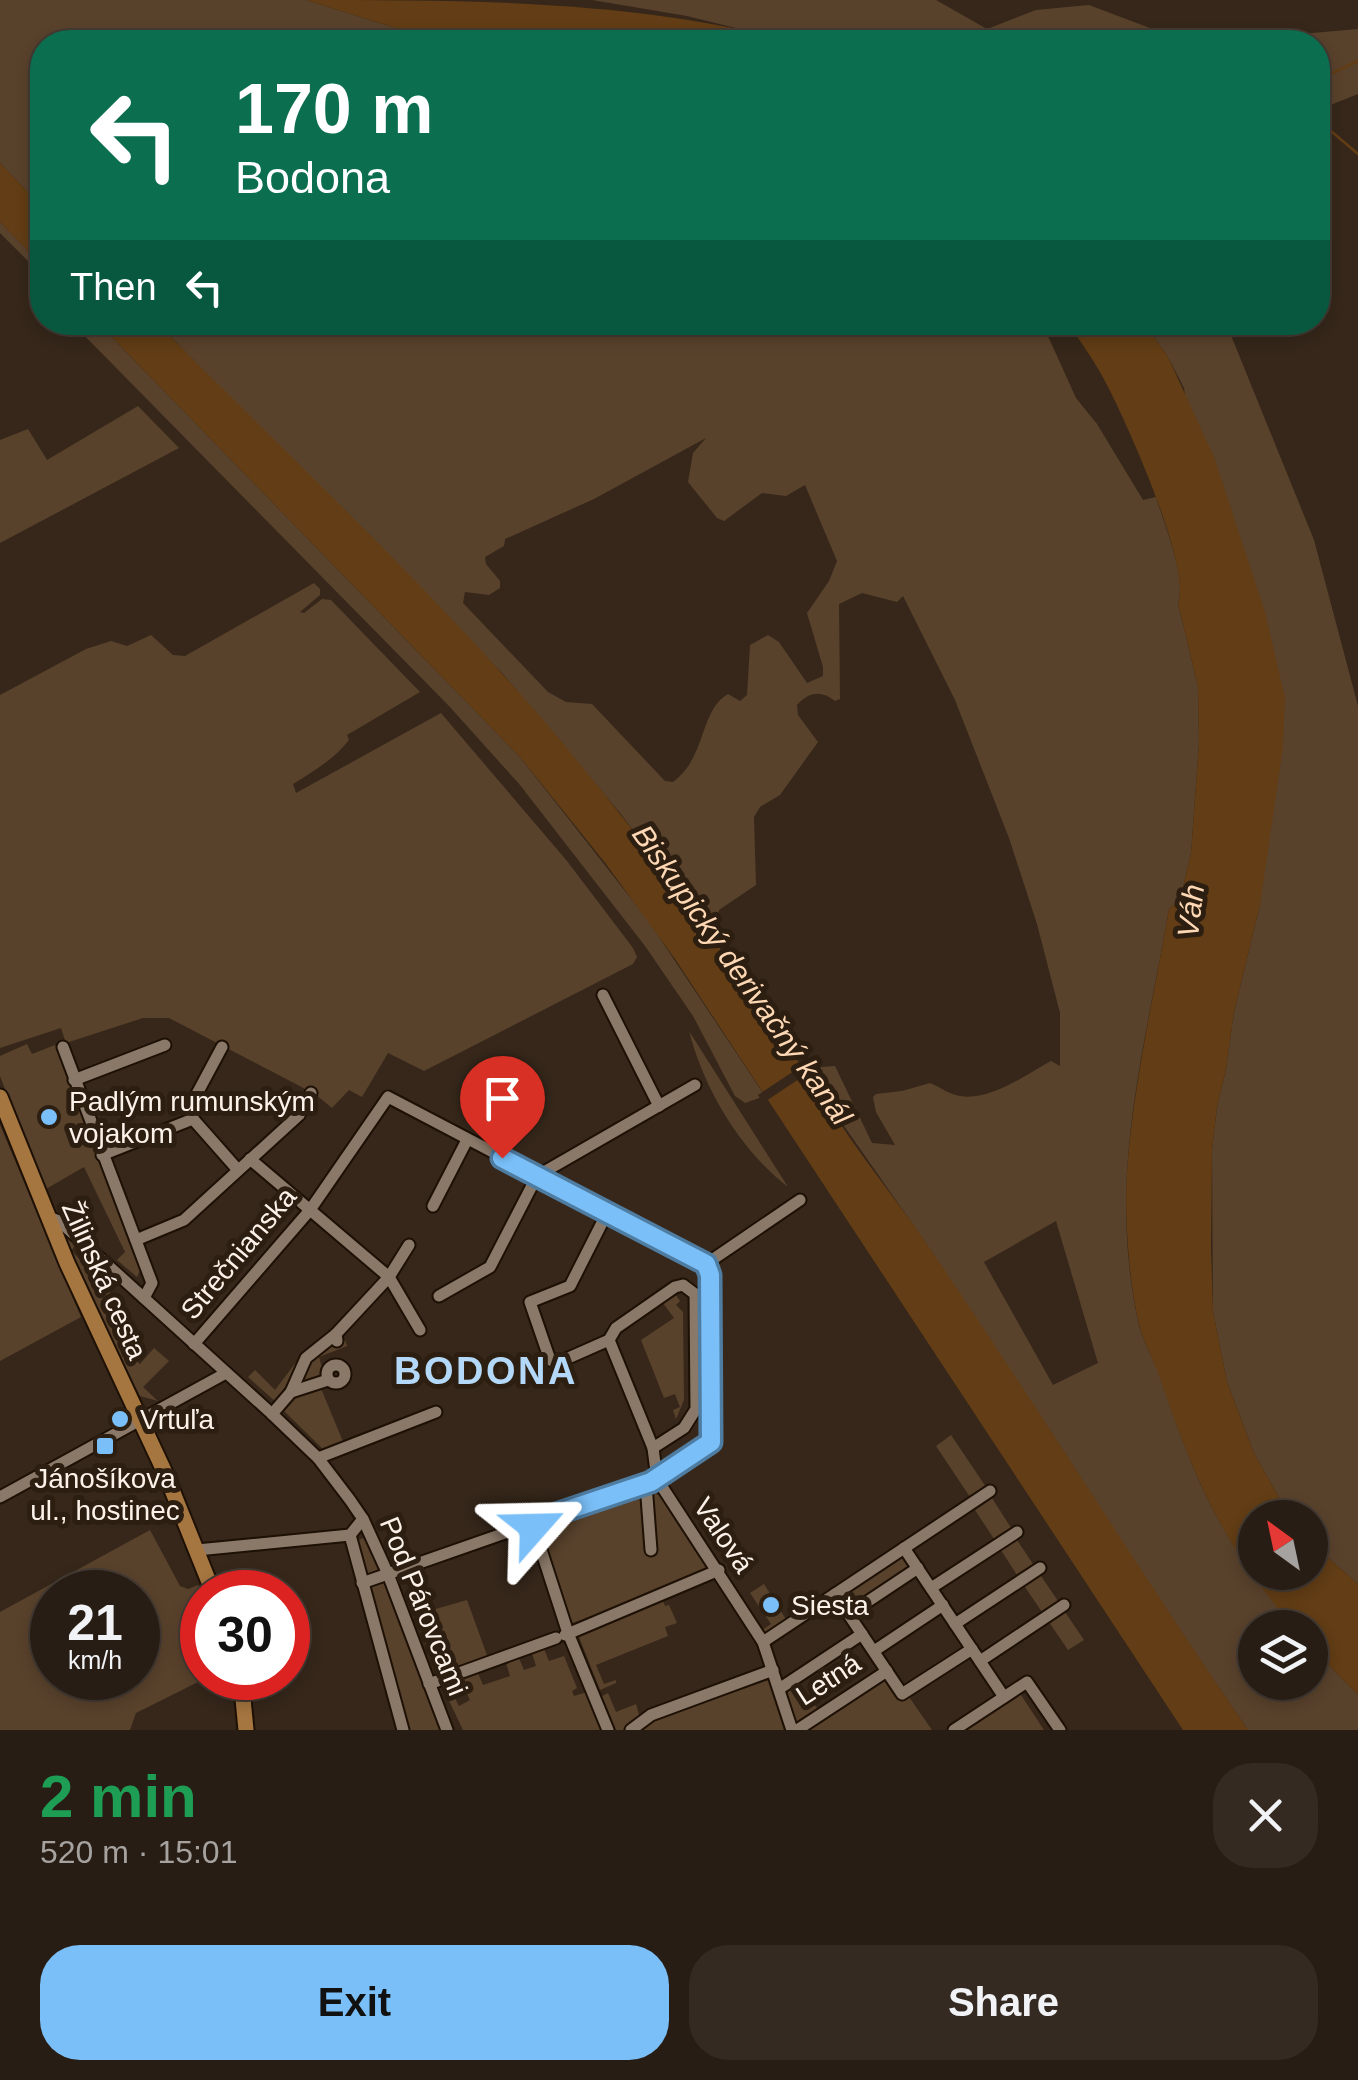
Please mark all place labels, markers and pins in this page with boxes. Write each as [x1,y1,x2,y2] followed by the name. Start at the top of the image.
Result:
[460,1056,545,1159] pin
[69,1086,315,1149] place label: Padlým rumunským vojakom
[38,1106,60,1128] marker: Padlým rumunským vojakom
[140,1404,214,1435] place label: Vrtuľa
[109,1408,131,1430] marker: Vrtuľa
[94,1435,116,1457] marker: Jánošíkova ul., hostinec
[30,1463,180,1526] place label: Jánošíkova ul., hostinec
[791,1590,869,1621] place label: Siesta
[760,1594,782,1616] marker: Siesta

